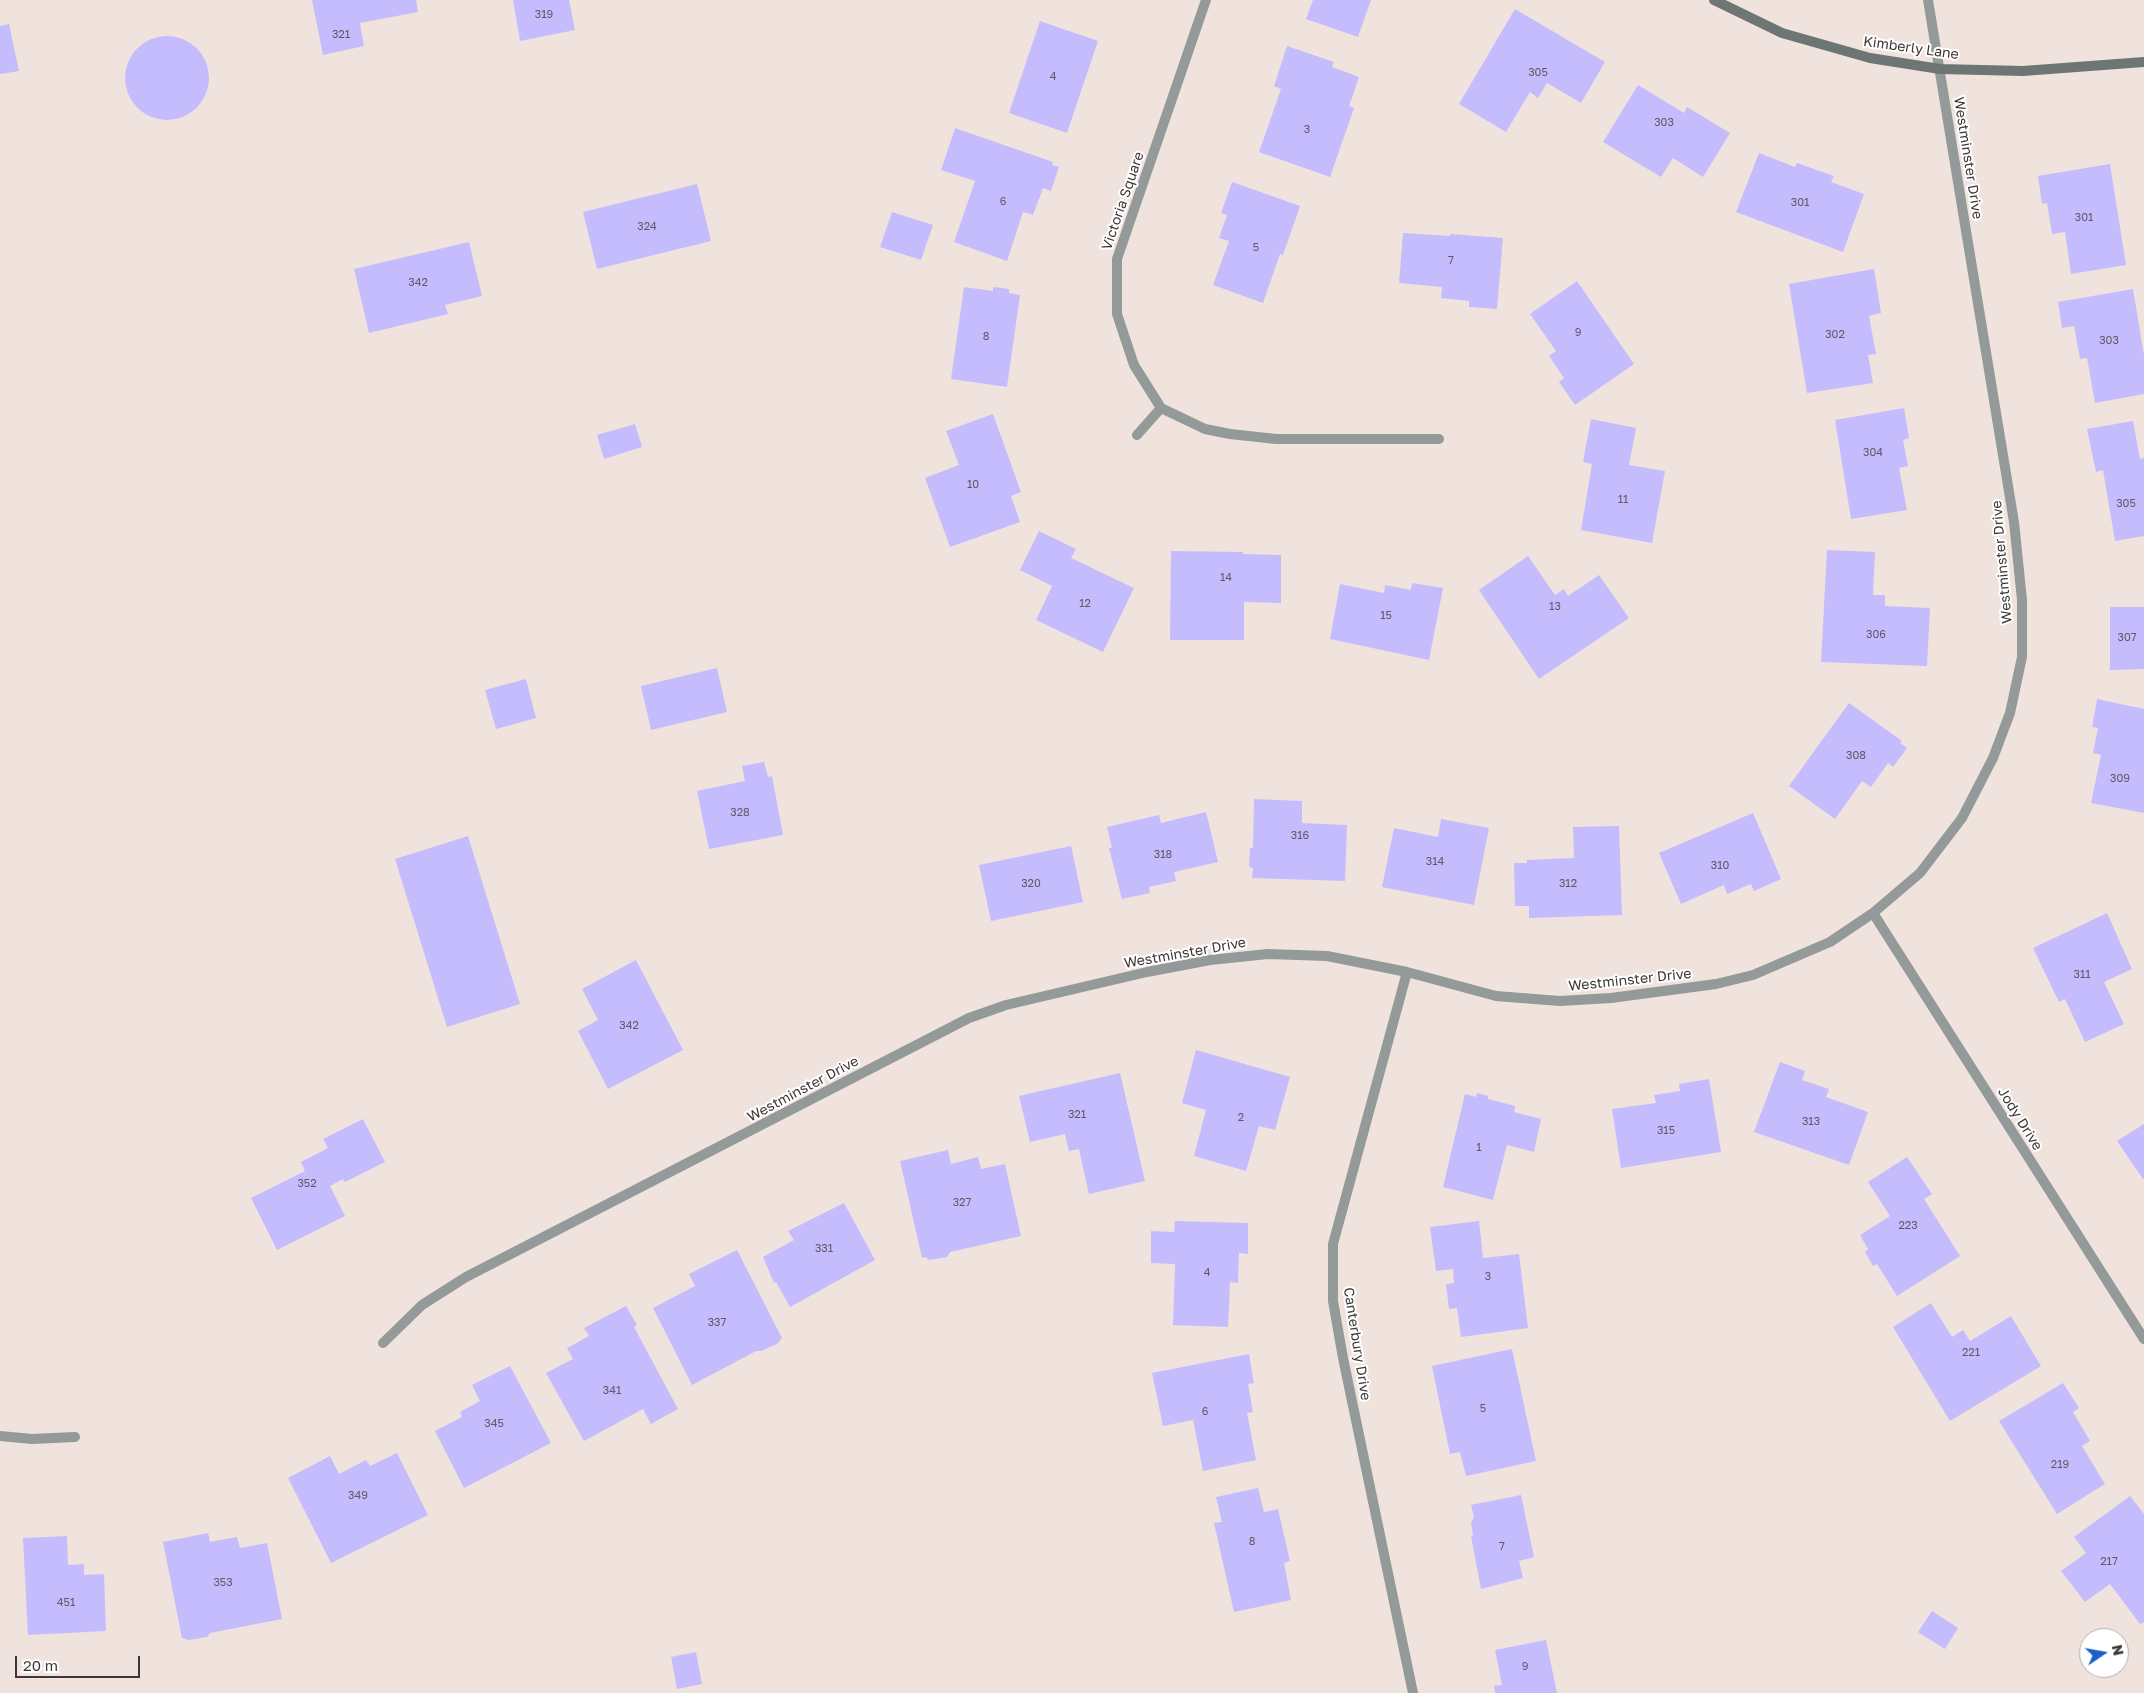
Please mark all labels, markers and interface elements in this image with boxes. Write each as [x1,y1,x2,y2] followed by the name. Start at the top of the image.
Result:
[535,8,553,22] house number: 319
[332,28,350,42] house number: 321
[1862,33,1960,63] street label: Kimberly Lane
[1528,66,1548,80] house number: 305
[1050,70,1056,84] house number: 4
[1950,96,1986,220] street label: Westminster Drive
[1654,116,1674,130] house number: 303
[1304,123,1310,137] house number: 3
[1098,150,1148,252] street label: Victoria Square
[1000,195,1006,209] house number: 6
[1791,196,1809,210] house number: 301
[2075,211,2093,225] house number: 301
[637,220,657,234] house number: 324
[1253,241,1259,255] house number: 5
[1448,254,1454,268] house number: 7
[408,276,428,290] house number: 342
[1575,326,1581,340] house number: 9
[1825,328,1845,342] house number: 302
[983,330,989,344] house number: 8
[2099,334,2119,348] house number: 303
[1863,446,1883,460] house number: 304
[967,478,979,492] house number: 10
[1618,493,1628,507] house number: 11
[2116,497,2136,511] house number: 305
[1988,500,2016,624] street label: Westminster Drive
[1220,571,1232,585] house number: 14
[1079,597,1091,611] house number: 12
[1549,600,1561,614] house number: 13
[1380,609,1392,623] house number: 15
[1866,628,1886,642] house number: 306
[2117,631,2137,645] house number: 307
[1846,749,1866,763] house number: 308
[2110,772,2130,786] house number: 309
[730,806,750,820] house number: 328
[1291,829,1309,843] house number: 316
[1154,848,1172,862] house number: 318
[1426,855,1444,869] house number: 314
[1711,859,1729,873] house number: 310
[1021,877,1041,891] house number: 320
[1559,877,1577,891] house number: 312
[1123,934,1247,972] street label: Westminster Drive
[1568,965,1692,995] street label: Westminster Drive
[2073,968,2091,982] house number: 311
[619,1019,639,1033] house number: 342
[745,1053,861,1125] street label: Westminster Drive
[1994,1085,2046,1153] street label: Jody Drive
[1068,1108,1086,1122] house number: 321
[1238,1111,1244,1125] house number: 2
[1802,1115,1820,1129] house number: 313
[1657,1124,1675,1138] house number: 315
[1476,1141,1482,1155] house number: 1
[297,1177,317,1191] house number: 352
[953,1196,971,1210] house number: 327
[1898,1219,1918,1233] house number: 223
[815,1242,833,1256] house number: 331
[1204,1266,1210,1280] house number: 4
[1485,1270,1491,1284] house number: 3
[1340,1286,1374,1402] street label: Canterbury Drive
[708,1316,726,1330] house number: 337
[1962,1346,1980,1360] house number: 221
[603,1384,621,1398] house number: 341
[1480,1402,1486,1416] house number: 5
[1202,1405,1208,1419] house number: 6
[484,1417,504,1431] house number: 345
[2051,1458,2069,1472] house number: 219
[348,1489,368,1503] house number: 349
[1249,1535,1255,1549] house number: 8
[1499,1540,1505,1554] house number: 7
[2100,1555,2118,1569] house number: 217
[213,1576,233,1590] house number: 353
[57,1596,75,1610] house number: 451
[2079,1628,2129,1678] north arrow
[2109,1643,2128,1657] text: N
[18,1646,142,1678] scale bar
[23,1656,58,1674] text: 20 m
[1522,1660,1528,1674] house number: 9

